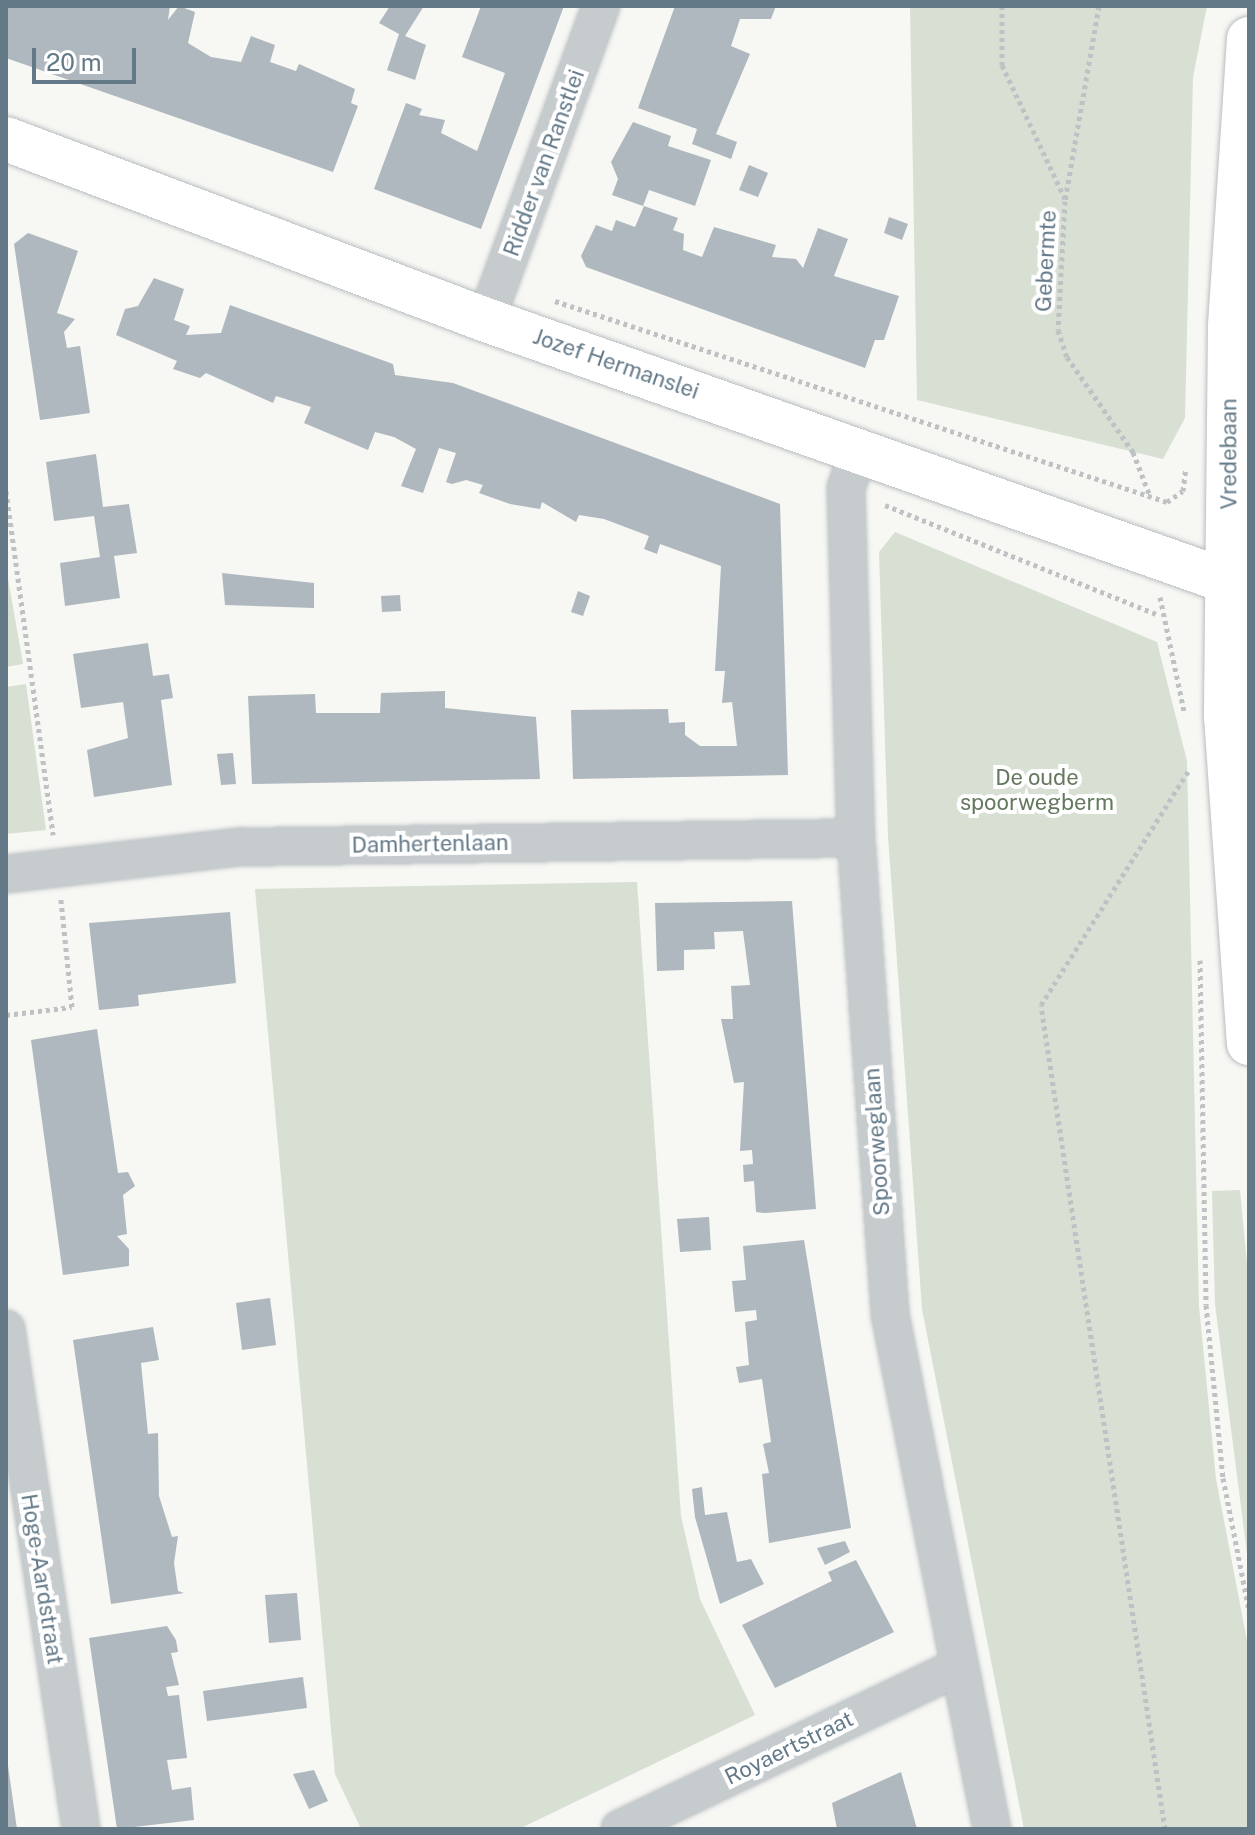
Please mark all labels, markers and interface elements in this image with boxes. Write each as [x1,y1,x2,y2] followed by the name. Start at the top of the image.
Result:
[36,32,140,82] scale bar
[46,48,102,76] text: 20 m
[498,66,590,260] street label: Ridder van Ranstlei
[1030,209,1062,313] street label: Gebermte
[529,323,703,405] street label: Jozef Hermanslei
[1216,398,1242,510] street label: Vredebaan
[960,764,1114,816] park label: De oude spoorwegberm
[351,829,509,859] street label: Damhertenlaan
[859,1067,895,1217] street label: Spoorweglaan
[15,1492,69,1666] street label: Hoge-Aardstraat
[720,1706,858,1790] street label: Royaertstraat

